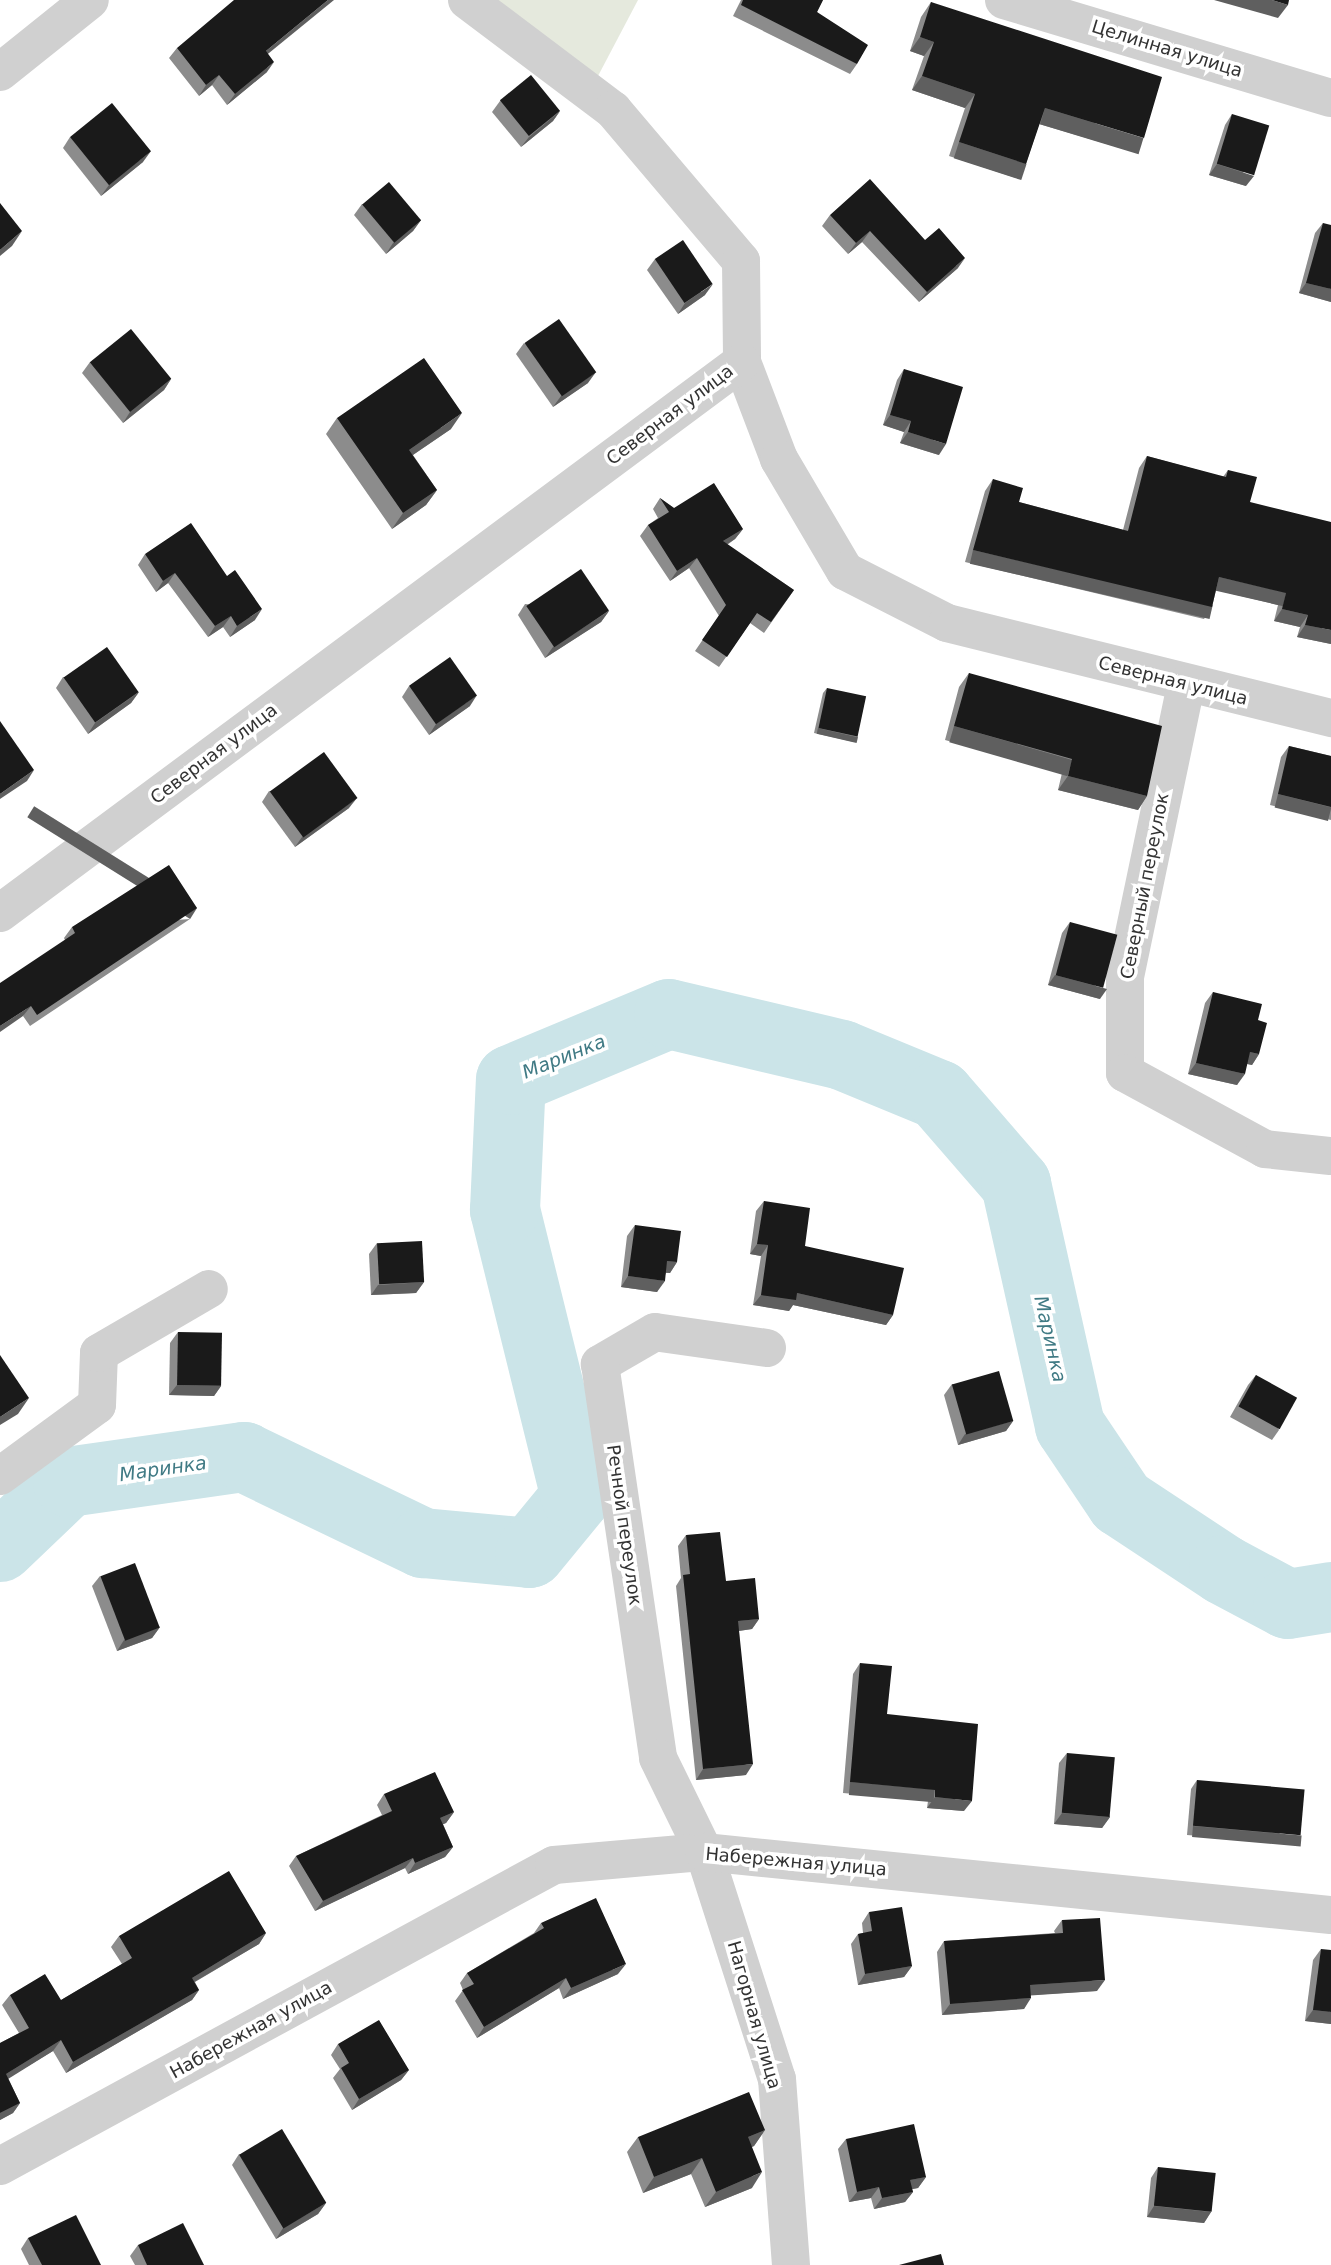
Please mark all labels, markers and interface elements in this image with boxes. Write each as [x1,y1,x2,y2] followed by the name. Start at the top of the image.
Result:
[1089,16,1245,82] street label: Целинная улица
[602,360,738,470] street label: Северная улица
[1096,652,1250,710] street label: Северная улица
[146,699,282,809] street label: Северная улица
[1116,791,1174,981] street label: Северный переулок
[519,1030,609,1084] water label: Маринка
[1029,1294,1071,1384] water label: Маринка
[602,1443,646,1607] street label: Речной переулок
[118,1452,208,1486] water label: Маринка
[704,1843,888,1881] street label: Набережная улица
[723,1939,785,2091] street label: Нагорная улица
[166,1976,336,2084] street label: Набережная улица

